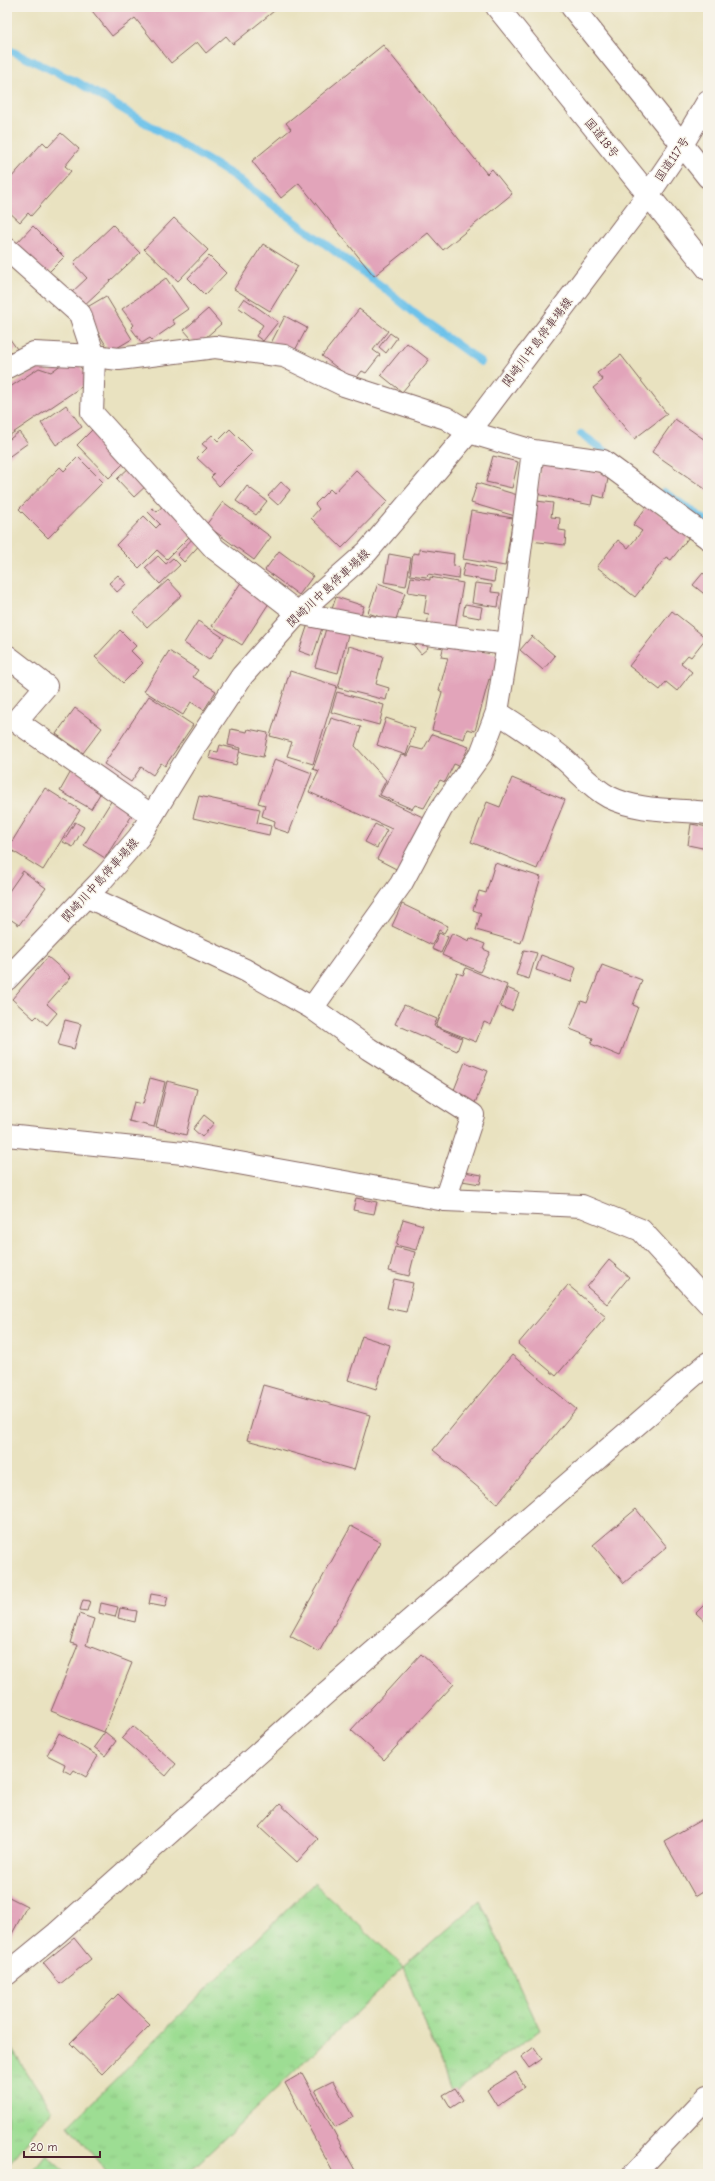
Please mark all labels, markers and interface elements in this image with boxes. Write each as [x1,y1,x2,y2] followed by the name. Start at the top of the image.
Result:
[582,115,622,161] street label: 国道18号
[652,134,692,184] street label: 国道117号
[499,295,575,389] street label: 関崎川中島停車場線
[284,546,372,630] street label: 関崎川中島停車場線
[59,835,141,925] street label: 関崎川中島停車場線
[24,2133,100,2159] scale bar
[30,2140,58,2154] text: 20 m

